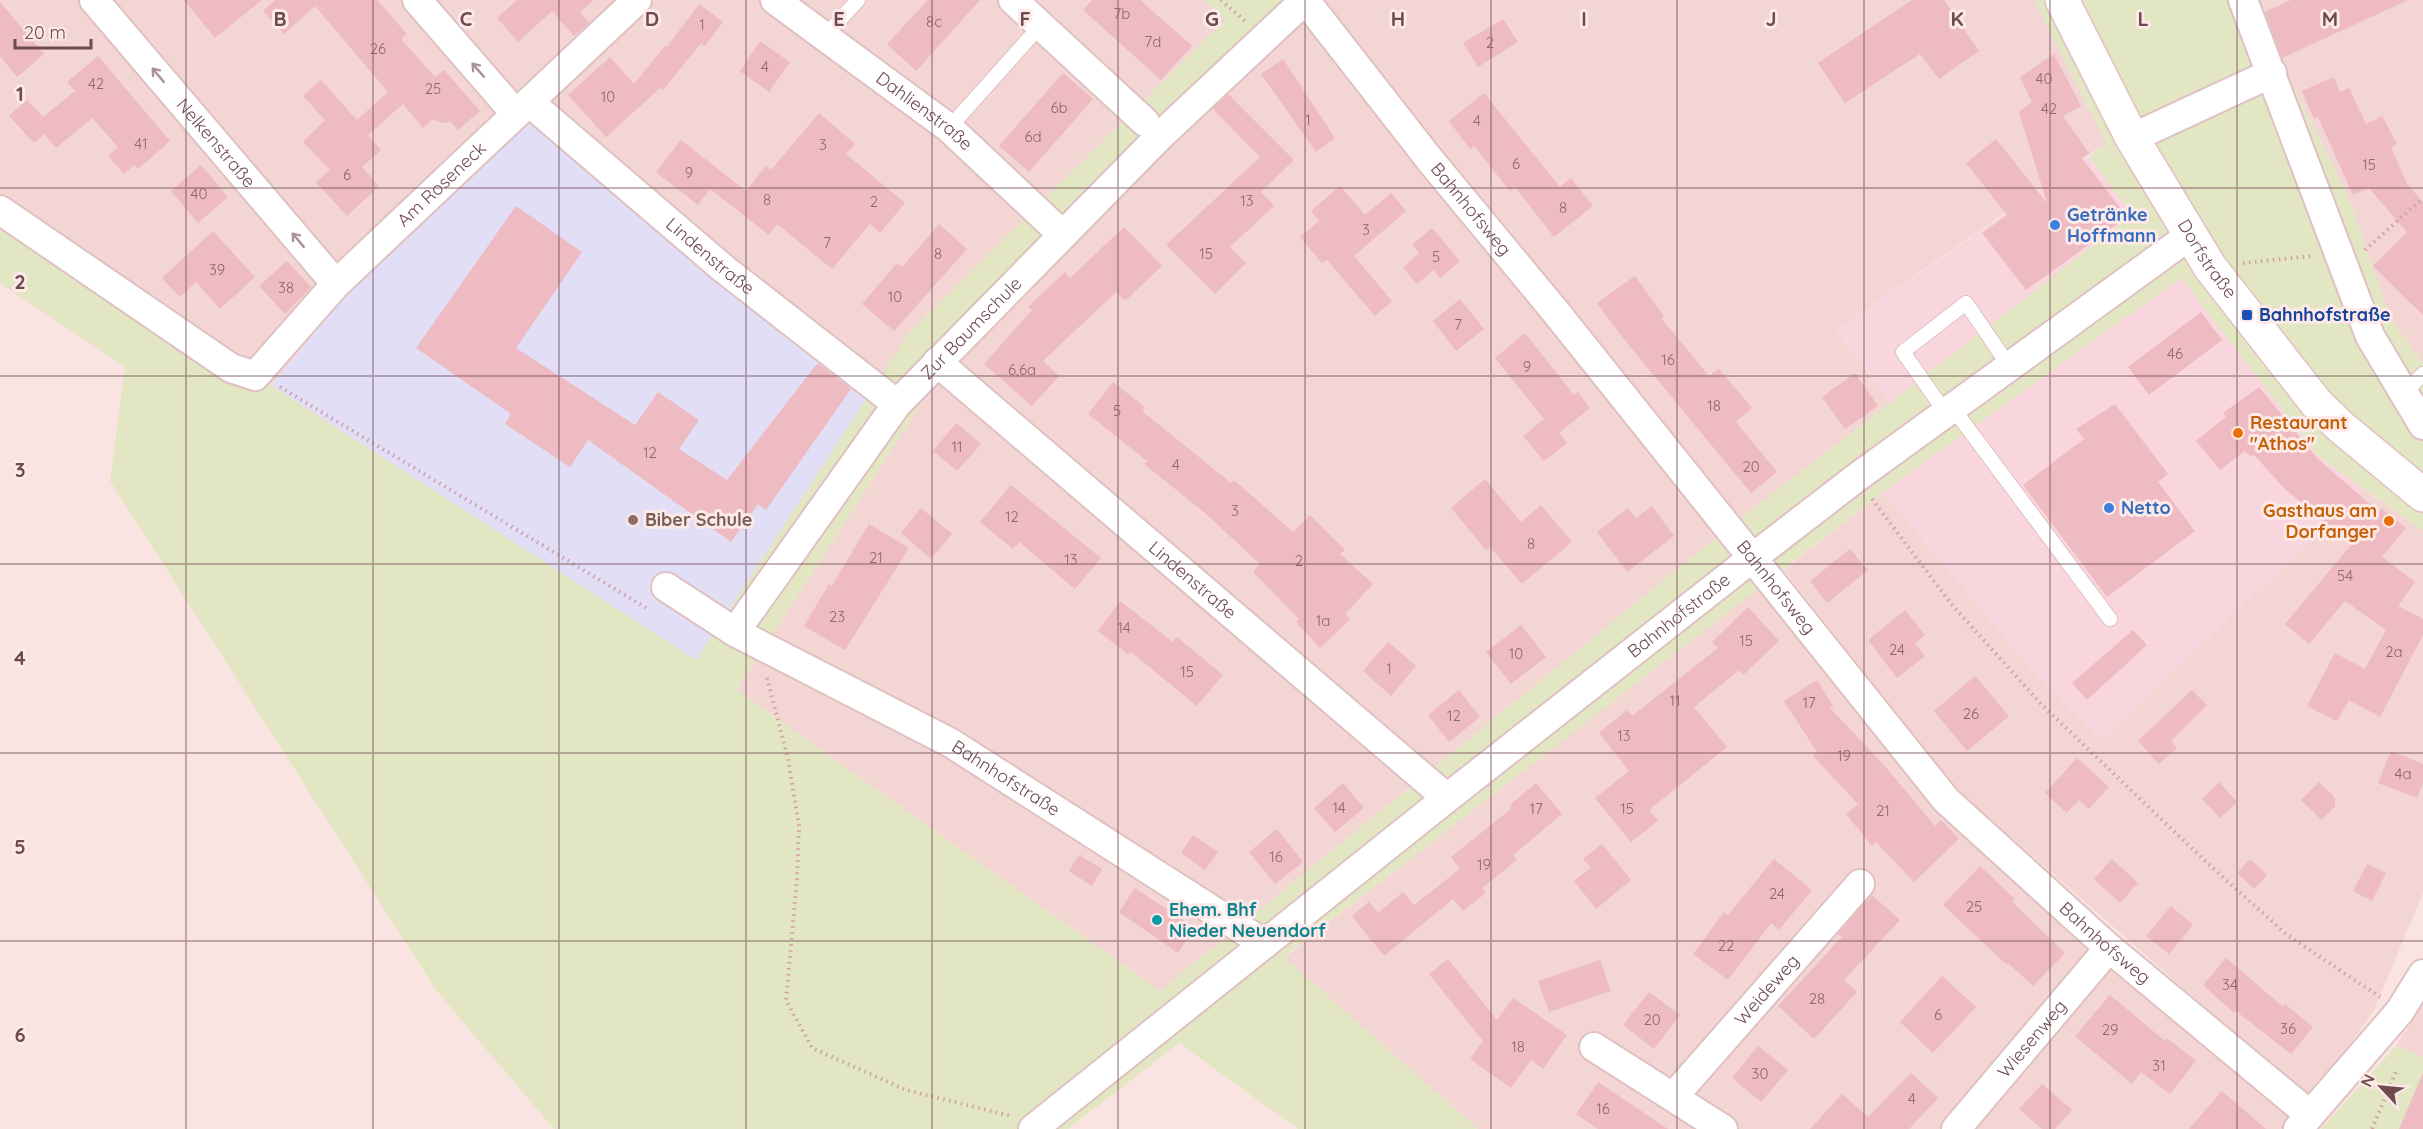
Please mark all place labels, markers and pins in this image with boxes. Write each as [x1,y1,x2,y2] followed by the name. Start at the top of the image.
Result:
[2067,203,2156,247] place label: Getränke Hoffmann
[2048,218,2062,232] marker: Getränke Hoffmann
[2259,303,2391,326] place label: Bahnhofstraße
[2240,308,2254,322] marker: Bahnhofstraße
[2250,411,2348,455] place label: Restaurant "Athos"
[2231,426,2245,440] marker: Restaurant "Athos"
[2121,496,2171,519] place label: Netto
[2263,499,2377,543] place label: Gasthaus am Dorfanger
[2102,501,2116,515] marker: Netto
[645,508,752,531] place label: Biber Schule
[626,513,640,527] marker: Biber Schule
[2382,514,2396,528] marker: Gasthaus am Dorfanger
[1169,898,1326,942] place label: Ehem. Bhf Nieder Neuendorf
[1150,913,1164,927] marker: Ehem. Bhf Nieder Neuendorf

